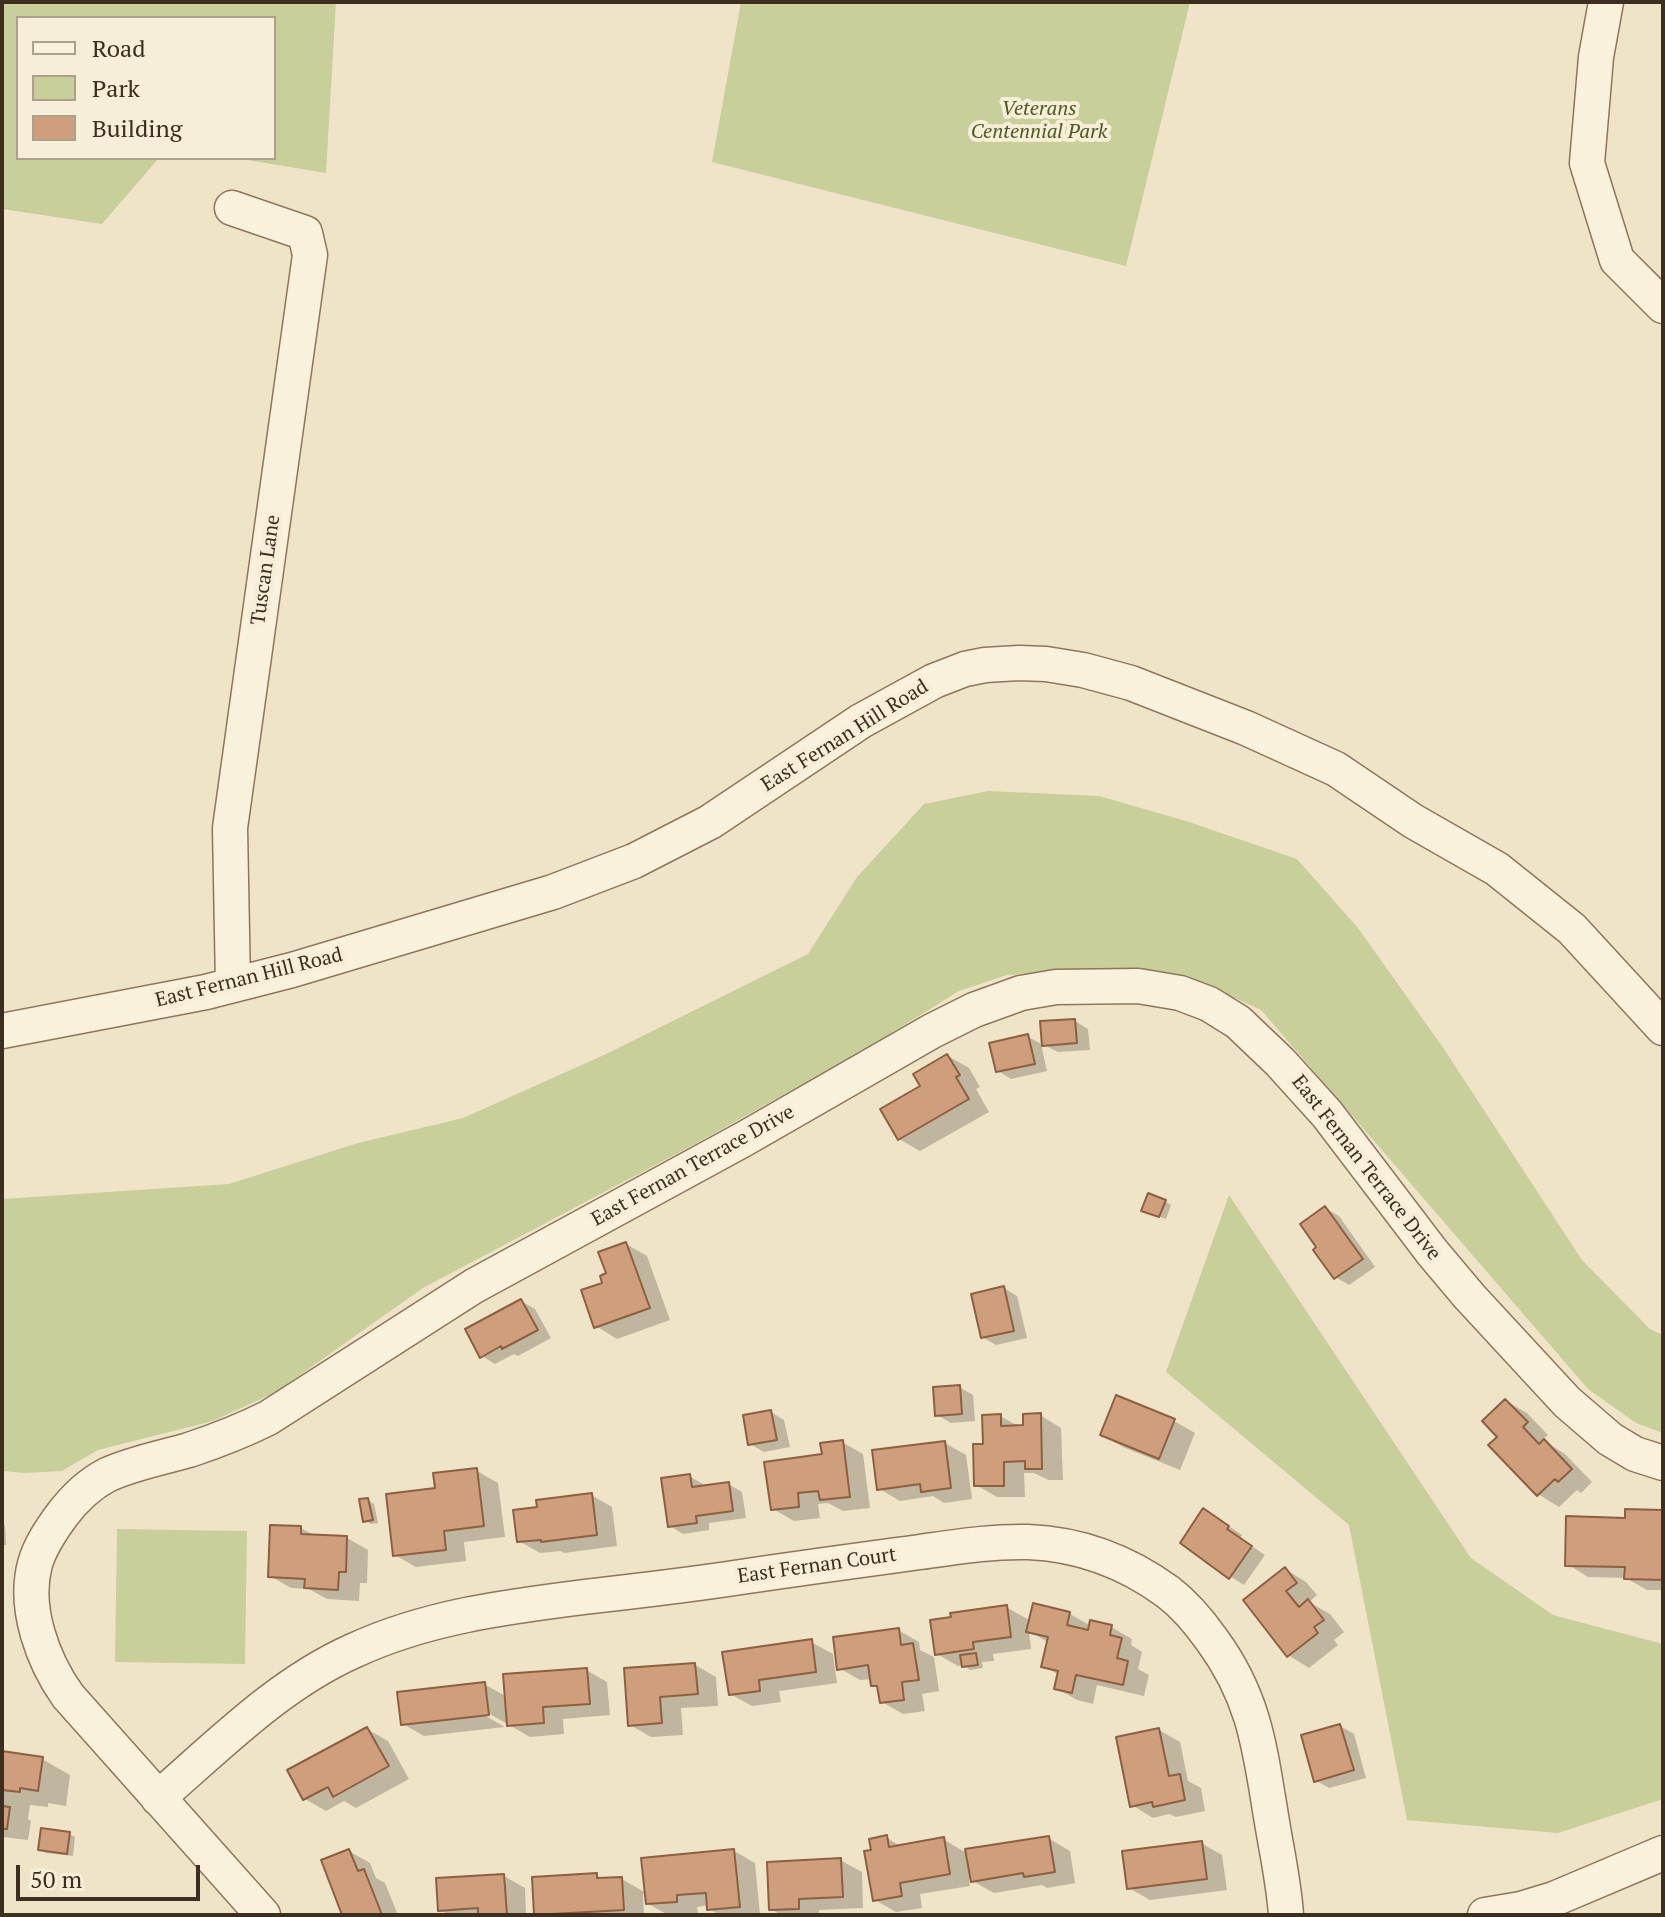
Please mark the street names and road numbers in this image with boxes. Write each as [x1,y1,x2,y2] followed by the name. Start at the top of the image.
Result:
[246,513,286,627] street label: Tuscan Lane
[757,675,933,797] street label: East Fernan Hill Road
[153,943,345,1013] street label: East Fernan Hill Road
[1286,1071,1446,1265] street label: East Fernan Terrace Drive
[587,1100,799,1232] street label: East Fernan Terrace Drive
[736,1543,898,1589] street label: East Fernan Court

